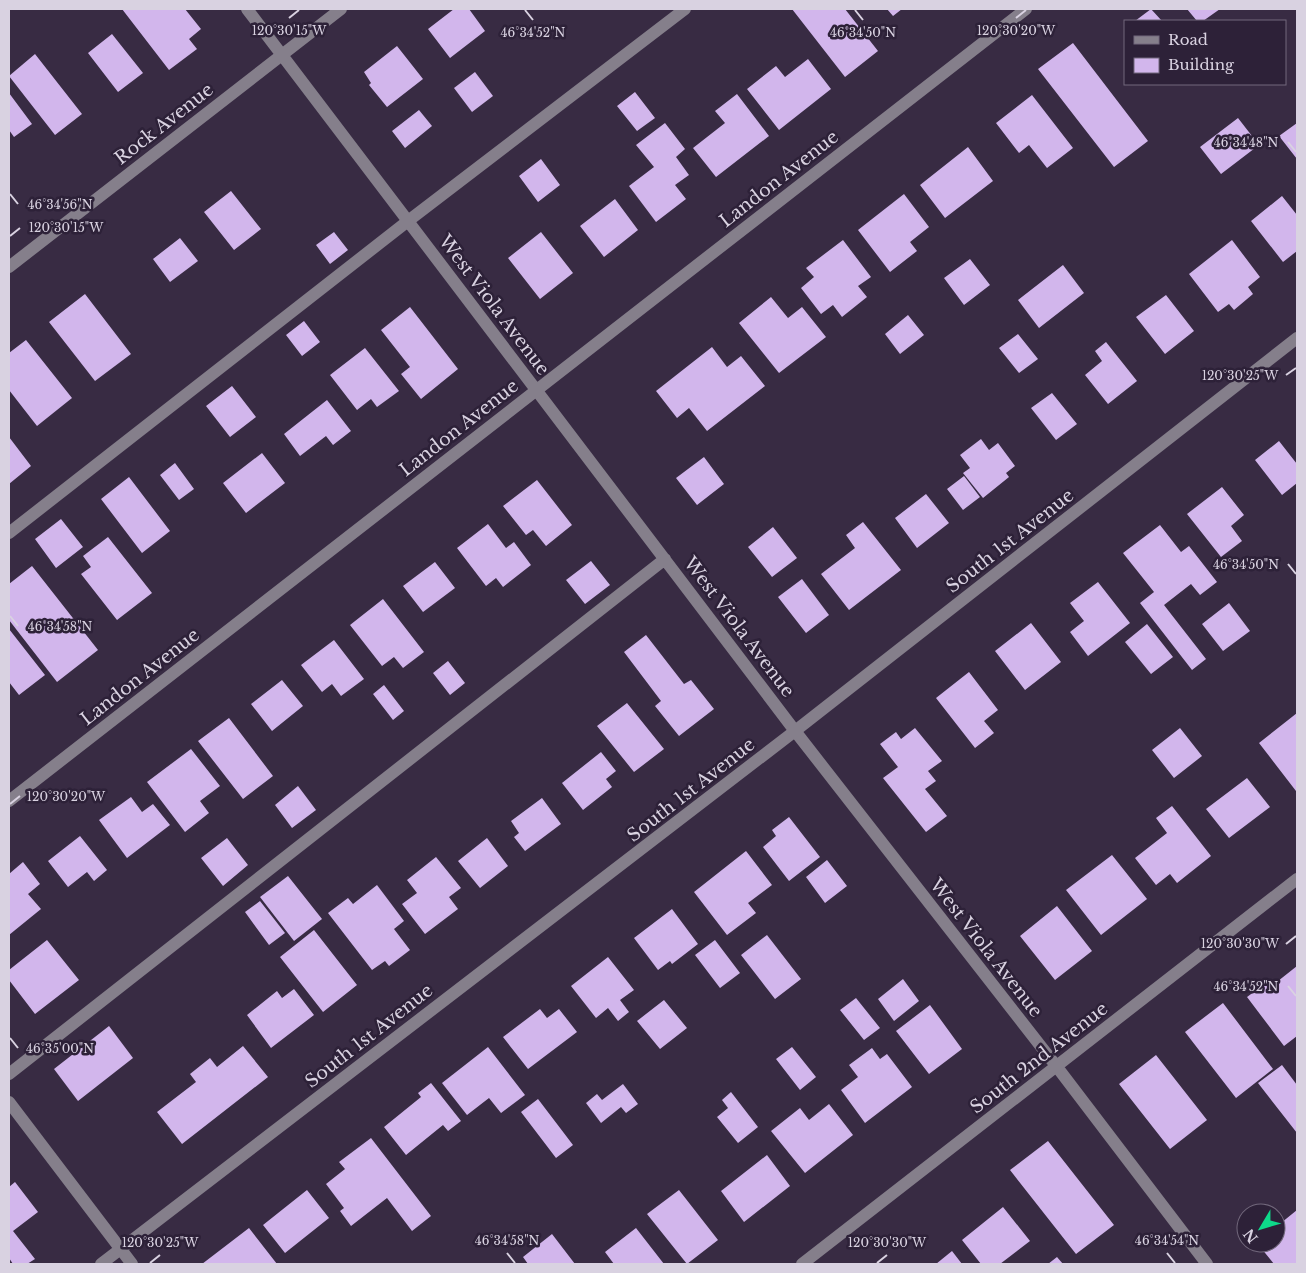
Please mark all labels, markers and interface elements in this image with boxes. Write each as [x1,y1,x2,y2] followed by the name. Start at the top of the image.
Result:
[1124,20,1286,85] legend
[252,23,327,38] text: 120°30'15"W
[977,23,1056,38] text: 120°30'20"W
[501,25,566,40] text: 46°34'52"N
[830,25,896,40] text: 46°34'50"N
[1168,30,1208,49] text: Road
[1168,55,1235,74] text: Building
[110,79,218,169] street label: Rock Avenue
[715,126,843,232] street label: Landon Avenue
[1214,135,1279,150] text: 46°34'48"N
[27,197,93,212] text: 46°34'56"N
[29,220,104,235] text: 120°30'15"W
[433,230,554,379] street label: West Viola Avenue
[1202,368,1279,383] text: 120°30'25"W
[395,375,523,481] street label: Landon Avenue
[942,484,1078,598] street label: South 1st Avenue
[678,552,799,701] street label: West Viola Avenue
[1213,557,1279,572] text: 46°34'50"N
[28,619,93,634] text: 46°34'58"N
[76,624,204,730] street label: Landon Avenue
[623,733,759,847] street label: South 1st Avenue
[27,789,106,804] text: 120°30'20"W
[924,873,1047,1022] street label: West Viola Avenue
[1201,936,1280,951] text: 120°30'30"W
[301,979,437,1093] street label: South 1st Avenue
[1214,979,1279,994] text: 46°34'52"N
[966,997,1112,1119] street label: South 2nd Avenue
[26,1041,94,1056] text: 46°35'00"N
[1236,1203,1286,1253] north arrow
[1240,1225,1262,1247] text: N
[475,1233,540,1248] text: 46°34'58"N
[1135,1233,1199,1248] text: 46°34'54"N
[122,1235,199,1250] text: 120°30'25"W
[848,1235,927,1250] text: 120°30'30"W

